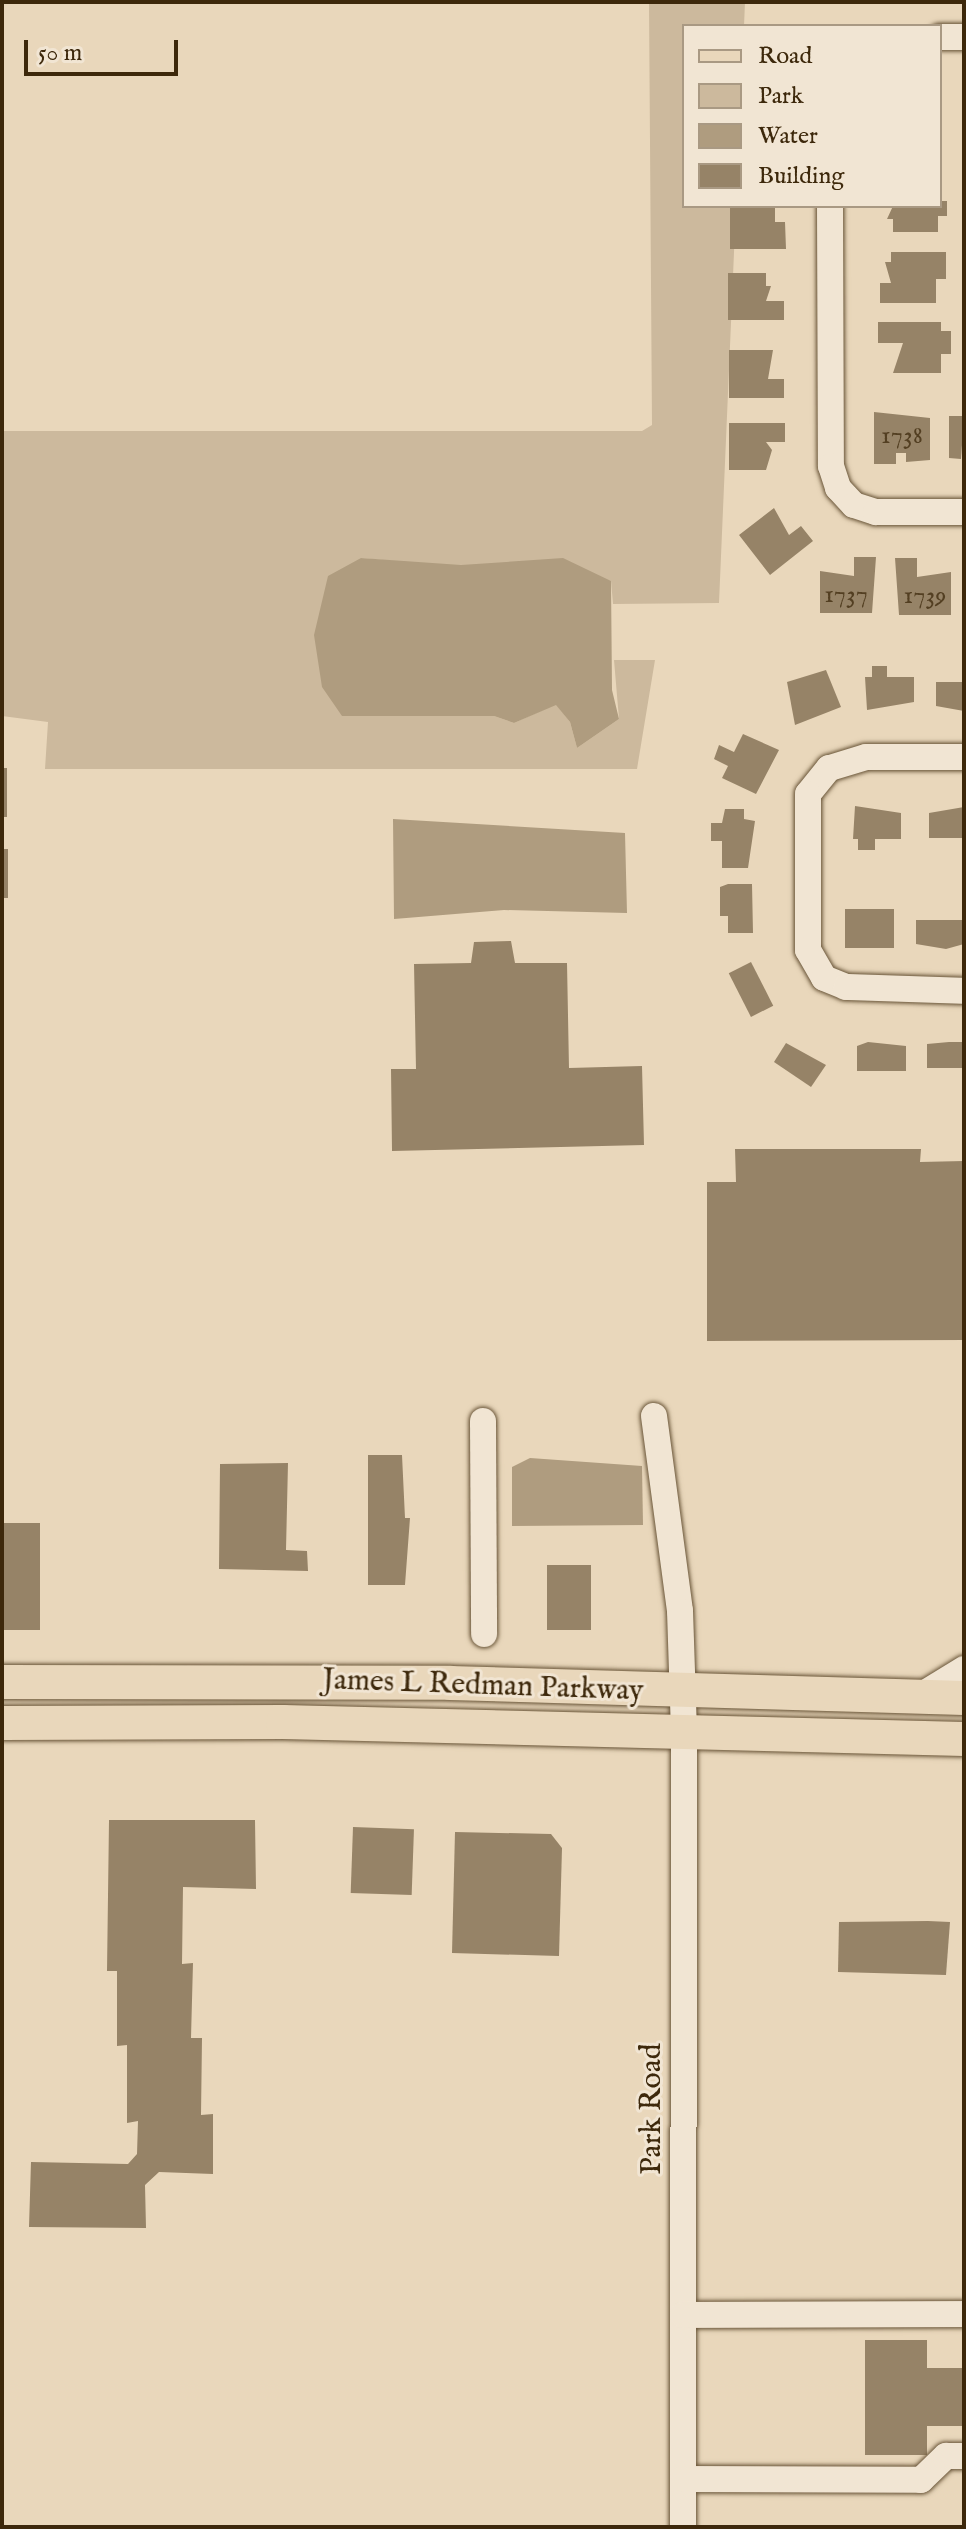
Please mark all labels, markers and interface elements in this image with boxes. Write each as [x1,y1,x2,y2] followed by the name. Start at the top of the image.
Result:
[28,24,182,74] scale bar
[682,24,942,208] legend
[38,38,82,69] text: 50 m
[758,41,812,72] text: Road
[758,81,804,112] text: Park
[758,121,818,152] text: Water
[758,161,844,192] text: Building
[881,420,923,452] house number: 1738
[824,579,868,611] house number: 1737
[904,580,946,612] house number: 1739
[322,1662,644,1710] street label: James L Redman Parkway
[634,2043,670,2175] street label: Park Road

